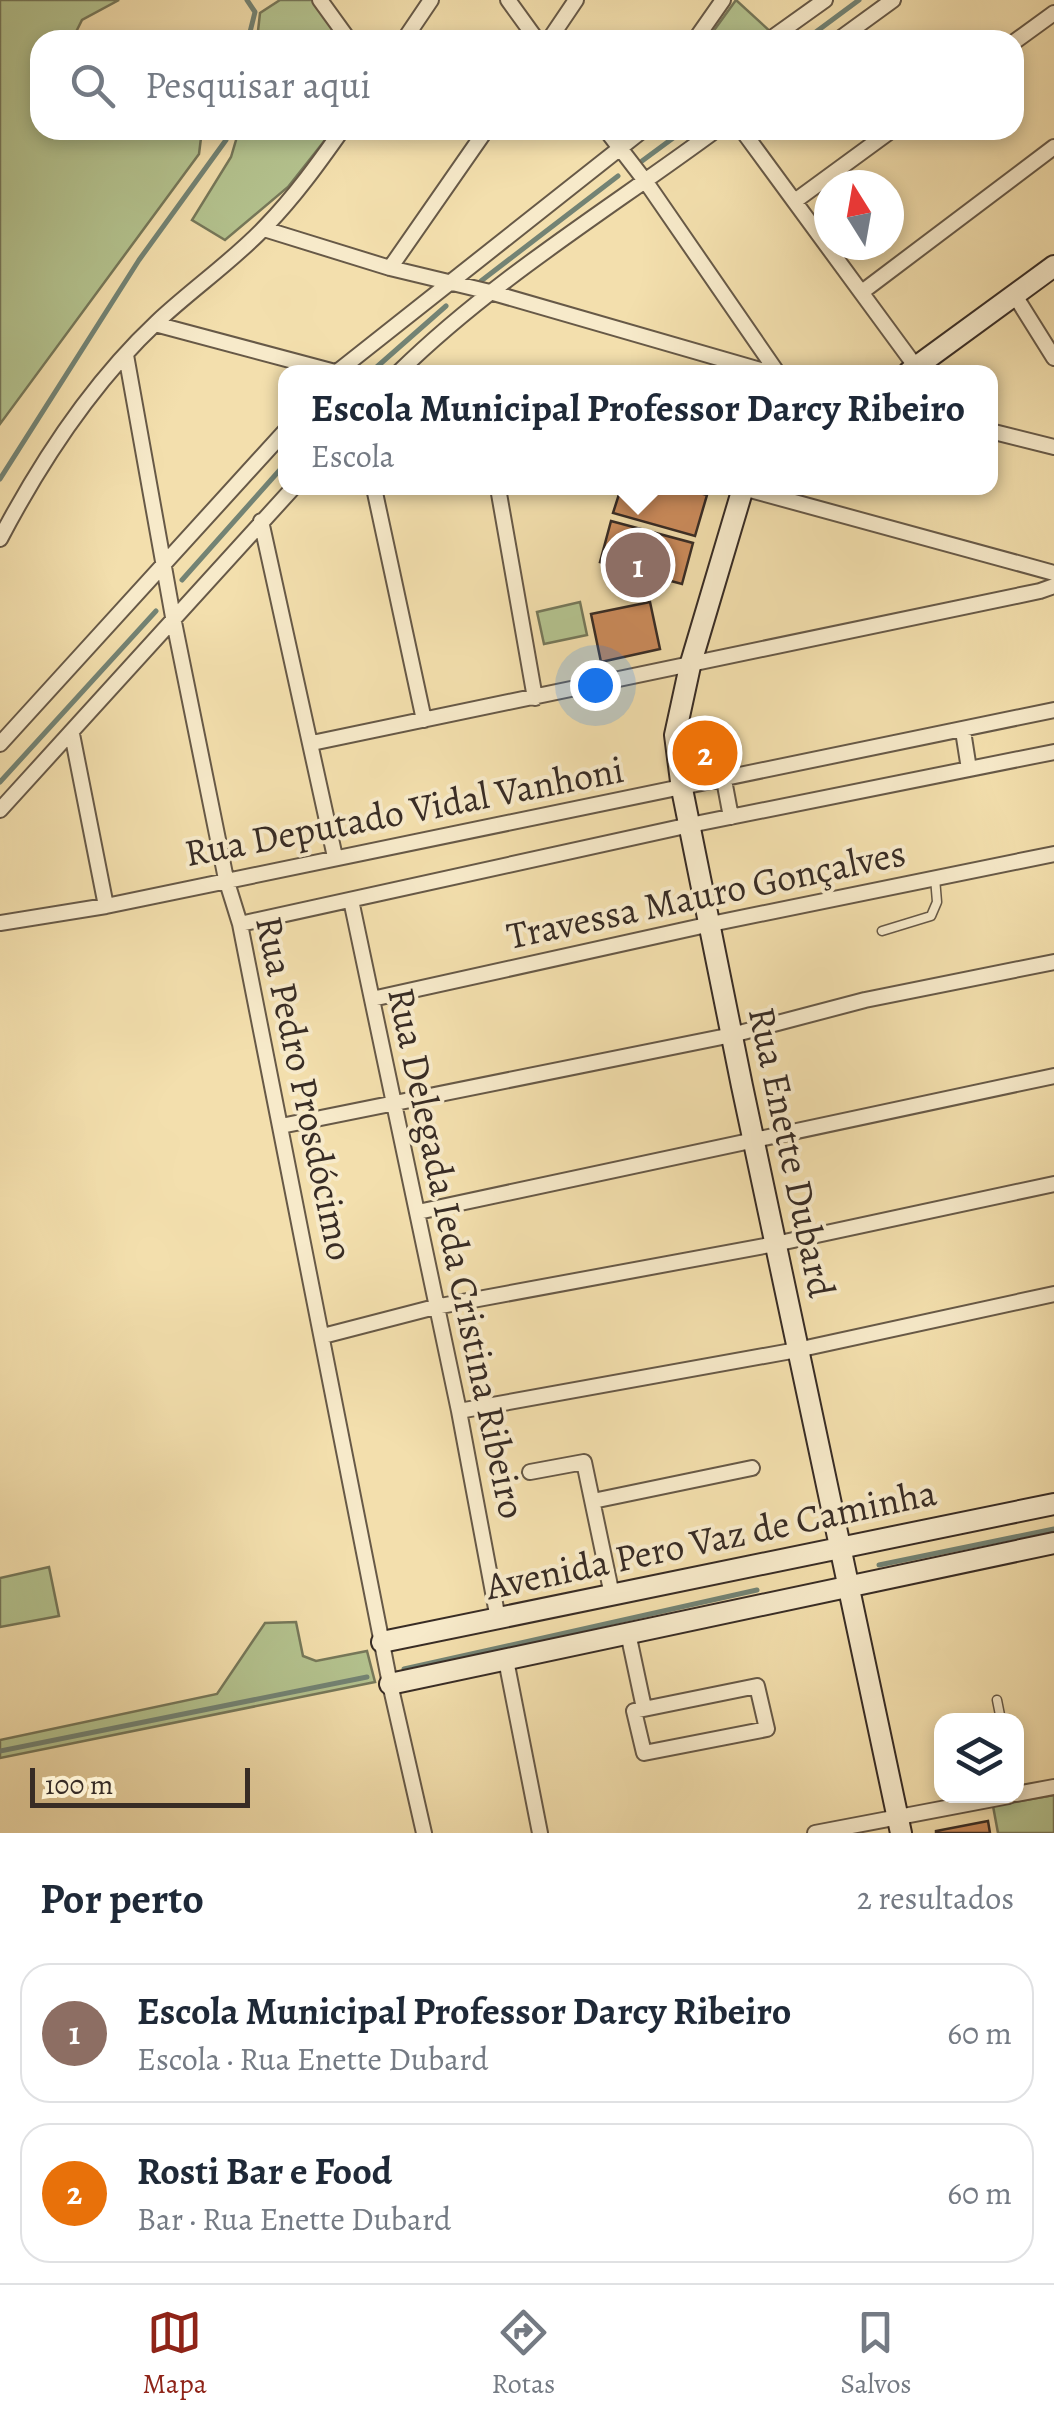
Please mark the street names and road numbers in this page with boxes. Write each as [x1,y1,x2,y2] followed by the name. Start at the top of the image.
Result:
[180,743,628,879] street label: Rua Deputado Vidal Vanhoni
[502,826,910,962] street label: Travessa Mauro Gonçalves
[243,911,367,1265] street label: Rua Pedro Prosdócimo
[375,983,539,1523] street label: Rua Delegada Ieda Cristina Ribeiro
[736,1002,848,1303] street label: Rua Enette Dubard
[480,1466,941,1612] street label: Avenida Pero Vaz de Caminha

